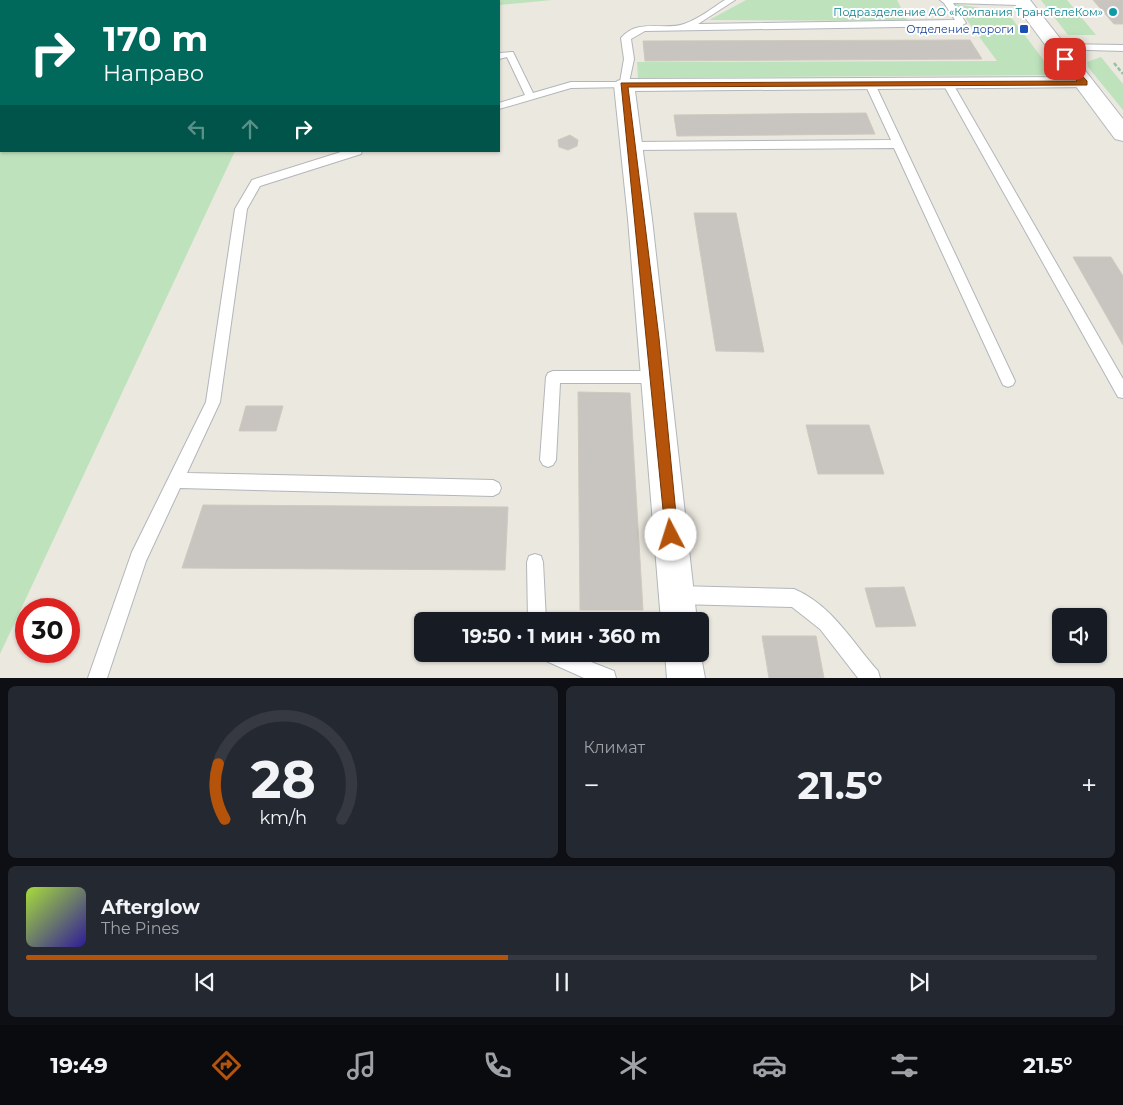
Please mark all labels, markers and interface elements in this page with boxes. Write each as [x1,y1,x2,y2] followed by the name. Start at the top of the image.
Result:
[833,5,1103,19] place label: Подразделение АО «Компания ТрансТелеКом»
[1107,6,1119,18] marker: Подразделение АО «Компания ТрансТелеКом»
[103,17,208,60] text: 170 m
[20,20,85,85] icon: right
[906,22,1014,36] place label: Отделение дороги
[1018,23,1030,35] marker: Отделение дороги
[1044,38,1086,80] pin
[1051,45,1079,73] icon: arrive
[103,60,204,87] text: Направо
[183,115,211,143] icon: left
[236,115,264,143] icon: ahead
[289,115,317,143] icon: right
[644,508,696,560] position arrow
[15,598,80,663] speed limit sign: 30
[1052,608,1107,663] map controls
[1052,608,1107,663] button: sound
[462,625,661,648] text: 19:50 · 1 мин · 360 m
[584,738,645,757] text: Климат
[250,748,315,811] text: 28
[797,762,883,809] text: 21.5°
[584,768,600,802] text: −
[1081,768,1097,802] text: +
[259,807,307,828] text: km/h
[101,896,200,919] text: Afterglow
[101,919,179,938] text: The Pines
[191,968,219,996] icon: previous
[548,968,576,996] icon: pause
[905,968,933,996] icon: next
[209,1048,244,1083] icon: directions
[344,1048,379,1083] icon: music
[480,1048,515,1083] icon: phone
[616,1048,651,1083] icon: climate
[752,1048,787,1083] icon: car
[887,1048,922,1083] icon: filters
[50,1052,108,1079] text: 19:49
[1023,1052,1073,1079] text: 21.5°

